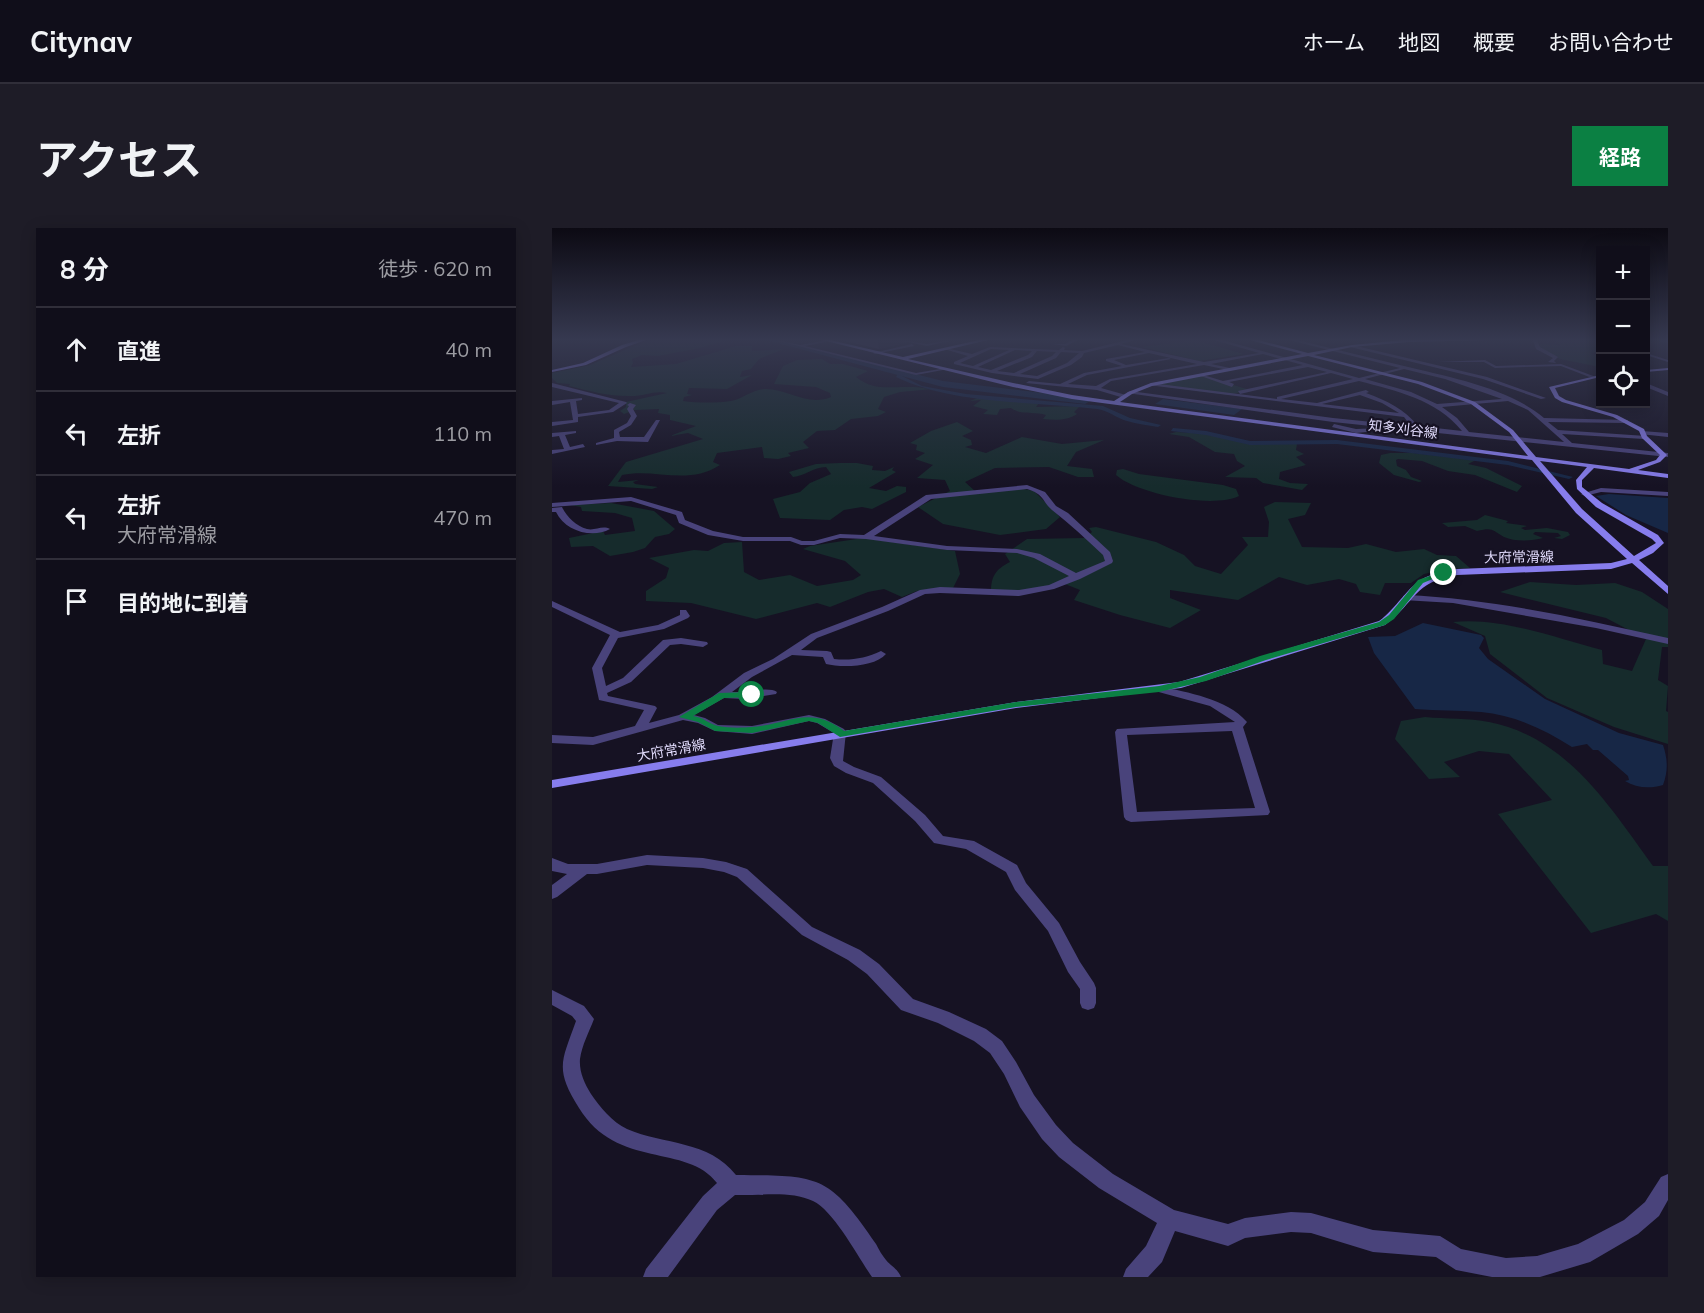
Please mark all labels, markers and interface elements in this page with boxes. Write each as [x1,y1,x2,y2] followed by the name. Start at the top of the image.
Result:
[30,24,132,59] text: Citynav
[1303,29,1365,55] text: ホーム
[1398,29,1440,55] text: 地図
[1473,29,1515,55] text: 概要
[1548,29,1674,55] text: お問い合わせ
[1572,126,1668,186] button: 経路
[36,133,202,186] text: アクセス
[1596,246,1650,408] map controls
[1596,246,1650,300] button: +
[60,253,109,286] text: 8 分
[378,256,492,281] text: 徒歩 · 620 m
[1596,300,1650,354] button: −
[60,333,93,366] icon: ahead
[117,337,161,365] text: 直進
[445,337,492,362] text: 40 m
[1596,354,1650,408] button: locate
[1367,416,1439,442] street label: 知多刈谷線
[60,417,93,450] icon: left
[117,421,161,449] text: 左折
[433,421,492,446] text: 110 m
[117,491,161,519] text: 左折
[60,501,93,534] icon: left
[433,505,492,530] text: 470 m
[117,522,217,547] text: 大府常滑線
[1484,547,1554,567] street label: 大府常滑線
[1430,559,1456,585] route end
[60,585,93,618] icon: arrive
[117,589,249,617] text: 目的地に到着
[738,681,764,707] route start
[635,735,707,765] street label: 大府常滑線

